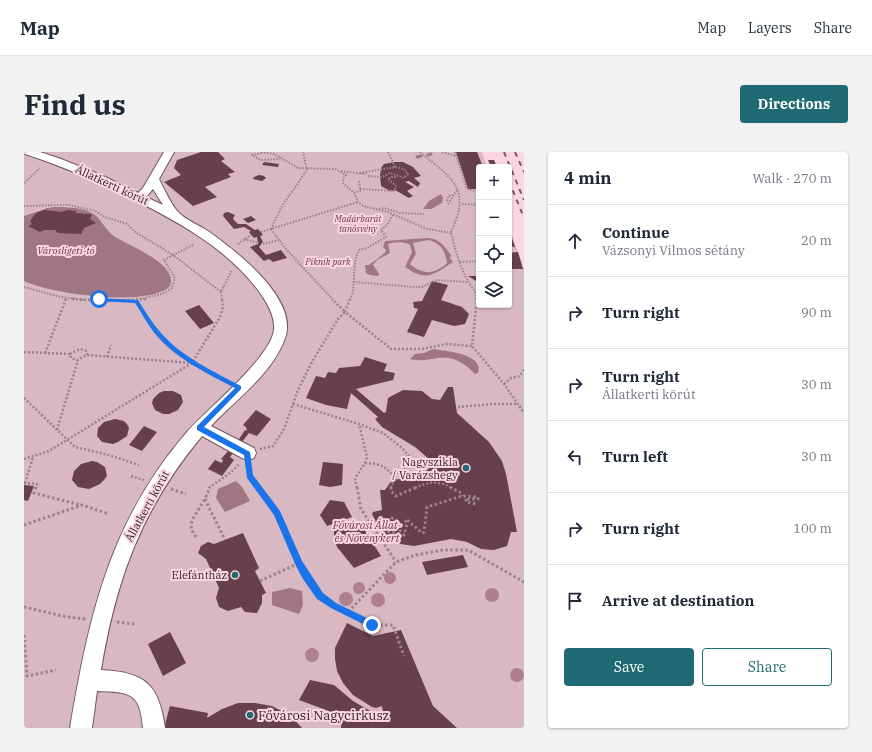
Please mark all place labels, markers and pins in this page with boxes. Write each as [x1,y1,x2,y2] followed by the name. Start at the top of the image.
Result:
[392,455,458,482] place label: Nagyszikla / Varázshegy
[461,463,471,473] marker: Nagyszikla / Varázshegy
[172,568,227,582] place label: Elefántház
[230,570,240,580] marker: Elefántház
[258,707,389,724] place label: Fővárosi Nagycirkusz
[245,710,255,720] marker: Fővárosi Nagycirkusz

